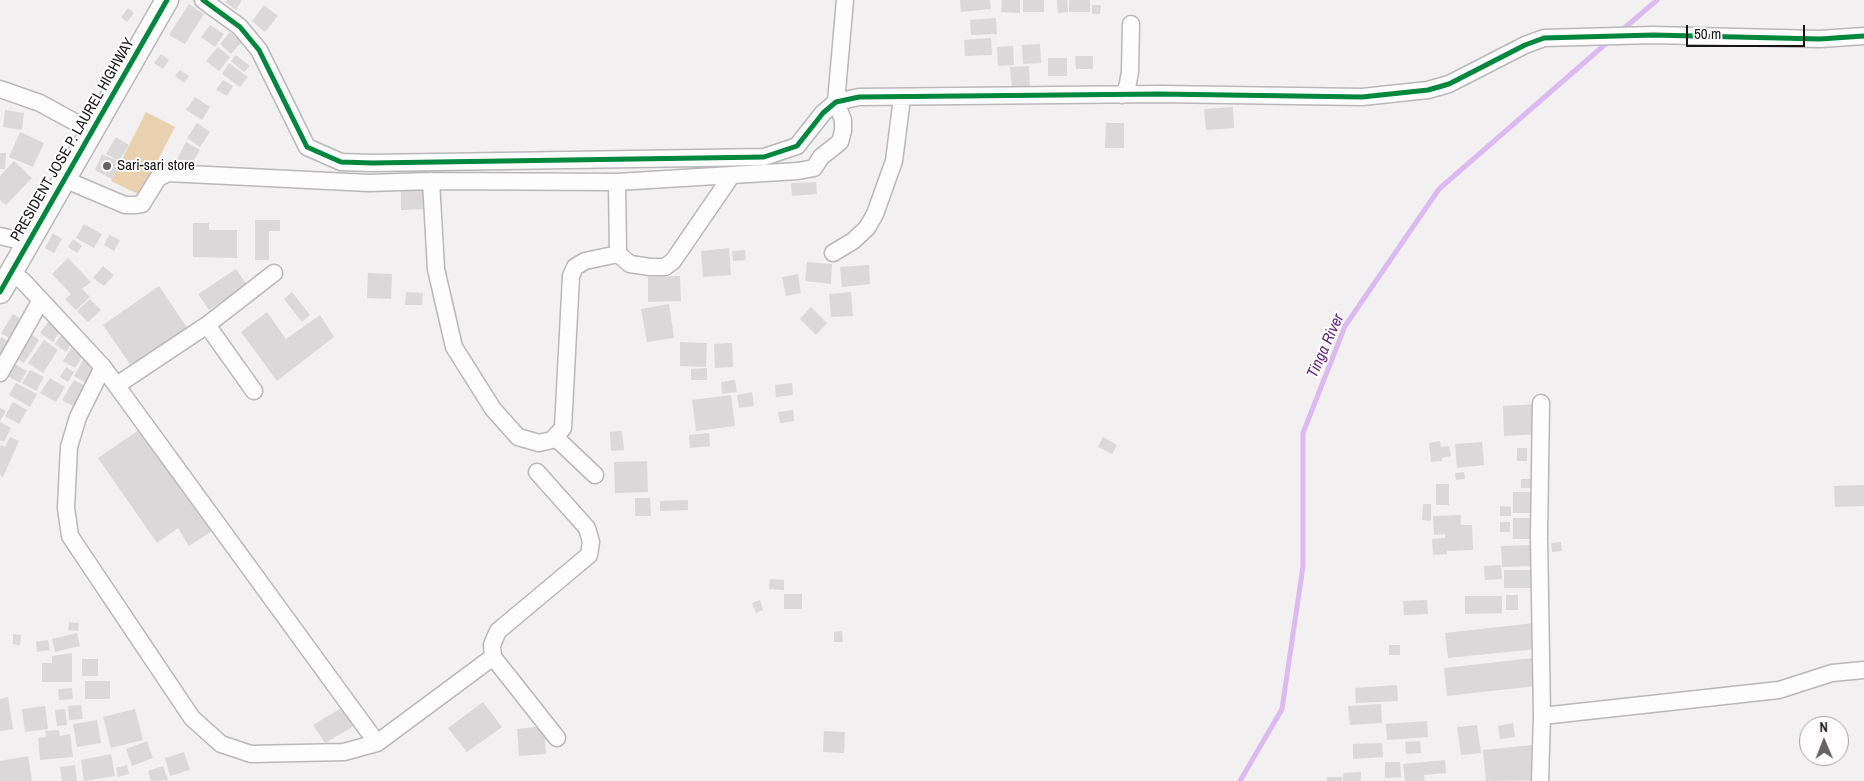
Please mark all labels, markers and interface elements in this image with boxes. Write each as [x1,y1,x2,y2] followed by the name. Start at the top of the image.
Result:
[1689,15,1808,47] scale bar
[1694,23,1721,44] text: 50 m
[7,35,139,245] street label: PRESIDENT JOSE P. LAUREL HIGHWAY
[117,157,195,175] place label: Sari-sari store
[101,160,113,172] marker: Sari-sari store
[1303,311,1349,381] water label: Tinga River
[1799,716,1849,766] north arrow
[1819,718,1828,736] text: N

